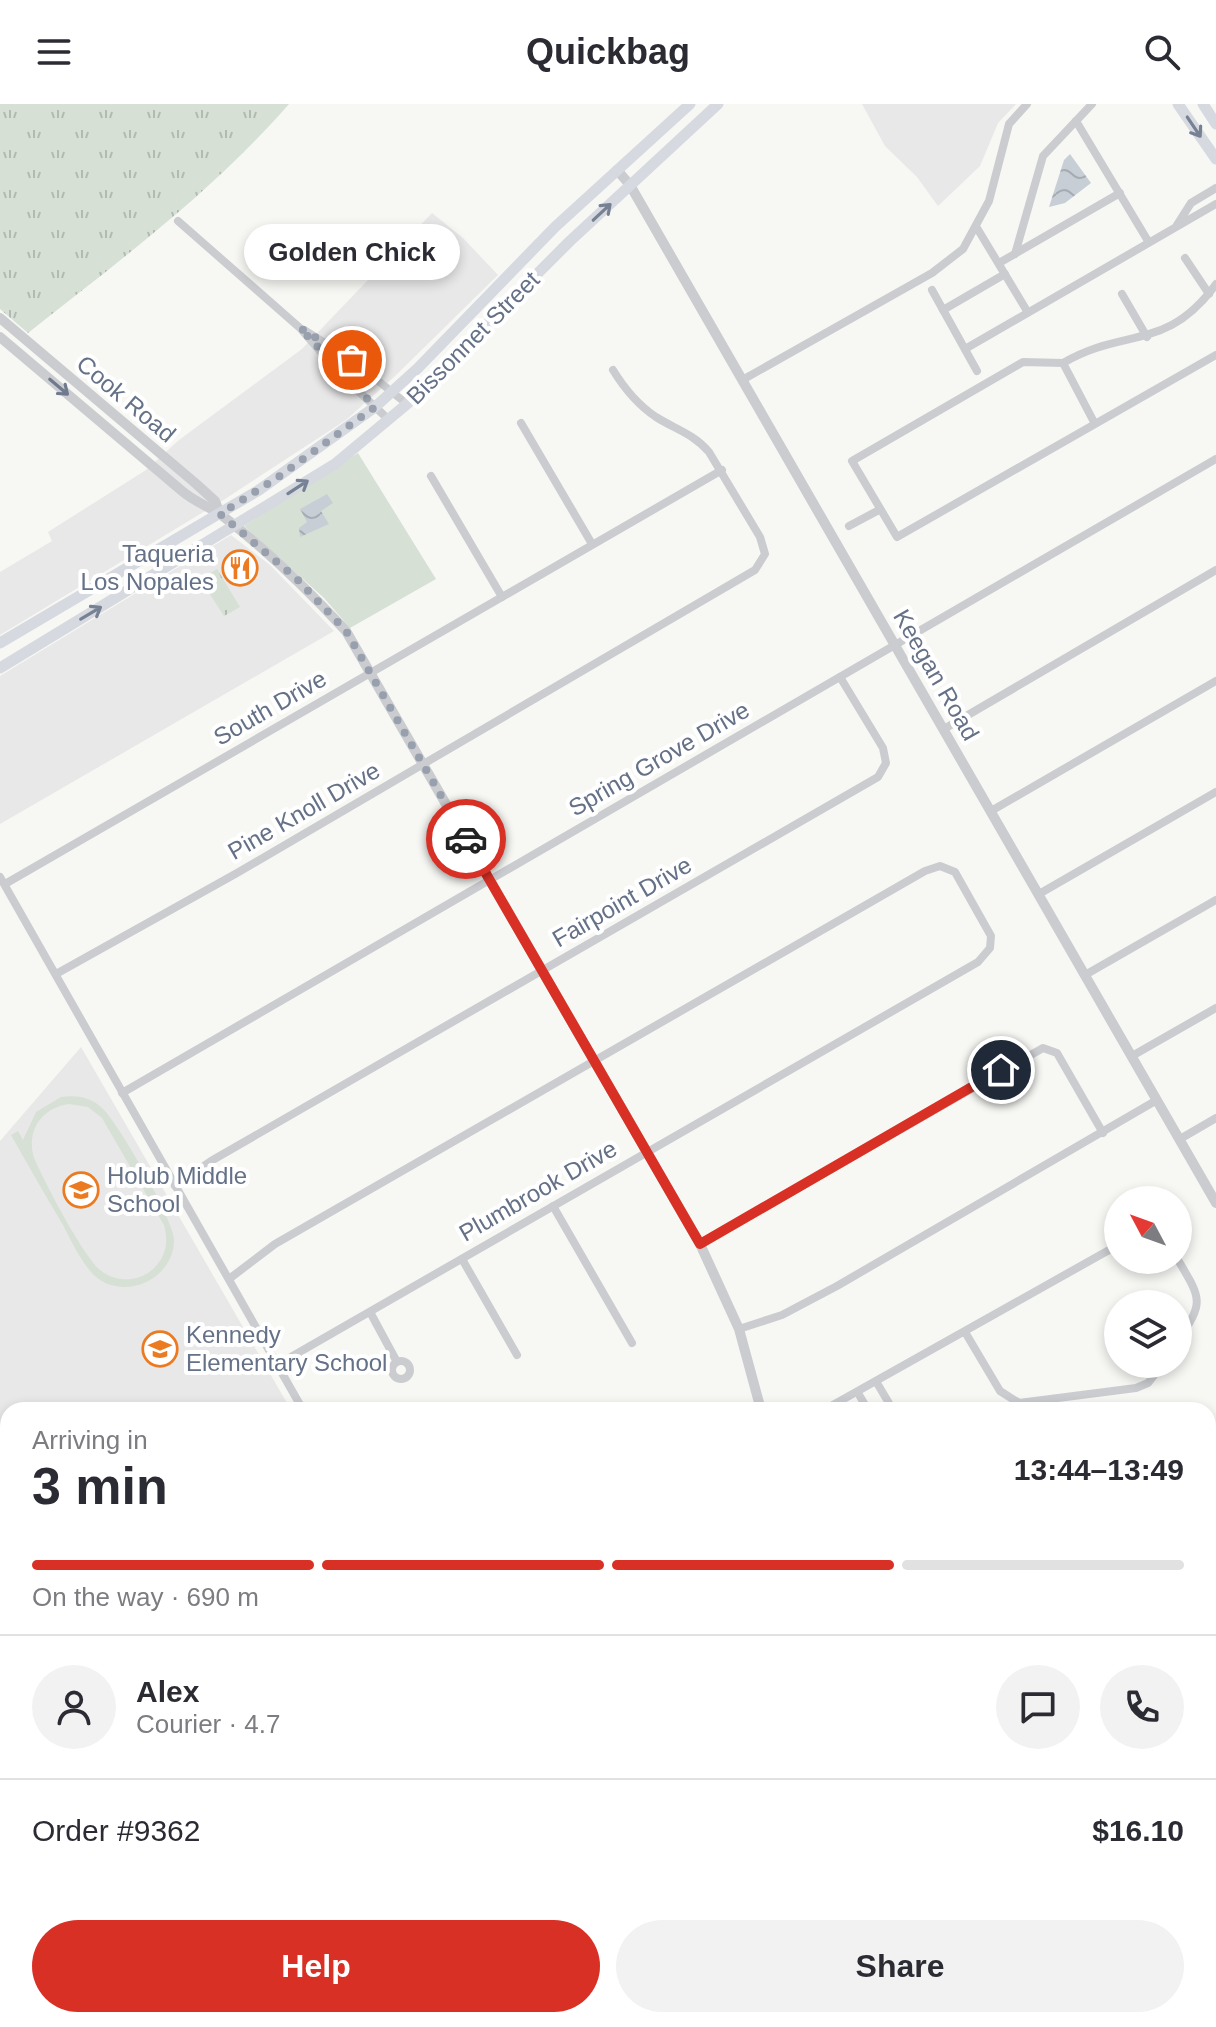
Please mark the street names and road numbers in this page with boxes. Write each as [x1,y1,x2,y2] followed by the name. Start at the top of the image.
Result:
[401,266,545,409] street label: Bissonnet Street
[72,350,181,448] street label: Cook Road
[888,604,985,745] street label: Keegan Road
[209,665,331,751] street label: South Drive
[564,696,754,821] street label: Spring Grove Drive
[223,756,384,865] street label: Pine Knoll Drive
[547,851,696,952] street label: Fairpoint Drive
[454,1135,621,1247] street label: Plumbrook Drive

